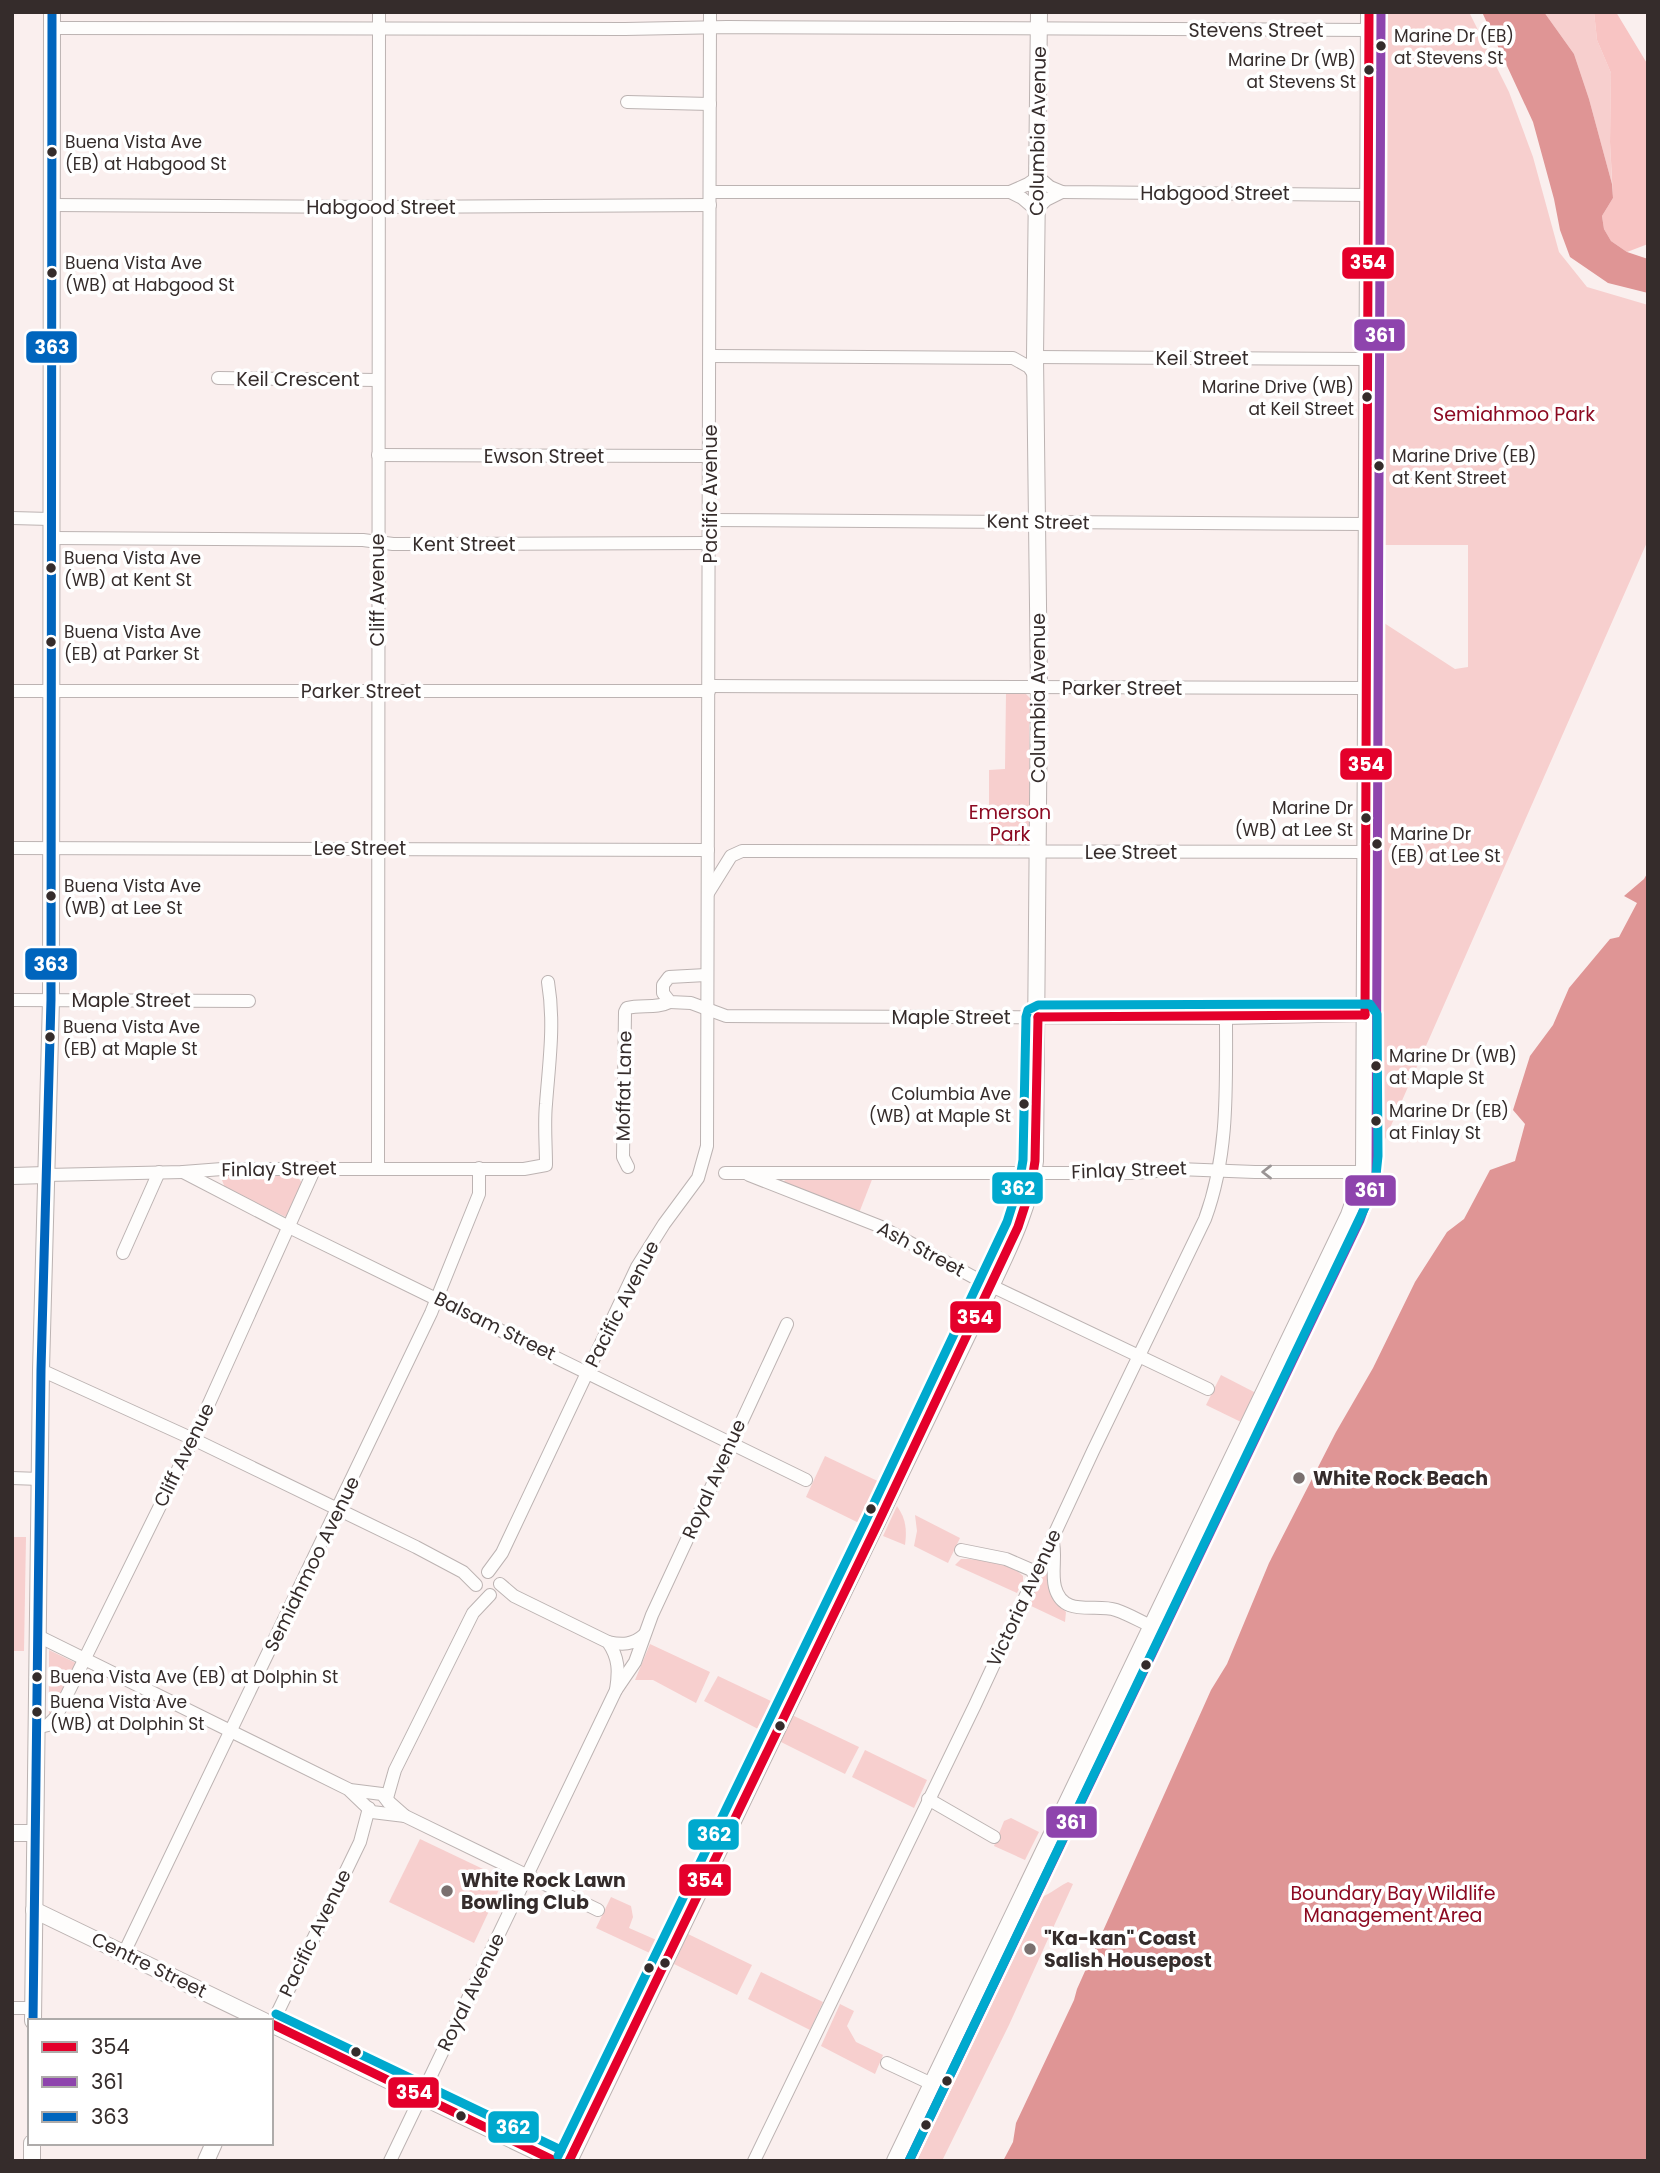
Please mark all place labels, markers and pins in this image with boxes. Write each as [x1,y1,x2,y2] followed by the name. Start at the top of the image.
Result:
[1394,24,1514,70] place label: Marine Dr (EB) at Stevens St
[1374,39,1388,53] marker: Marine Dr (EB) at Stevens St
[1228,48,1356,94] place label: Marine Dr (WB) at Stevens St
[1362,63,1376,77] marker: Marine Dr (WB) at Stevens St
[65,130,227,176] place label: Buena Vista Ave (EB) at Habgood St
[45,145,59,159] marker: Buena Vista Ave (EB) at Habgood St
[65,251,234,297] place label: Buena Vista Ave (WB) at Habgood St
[45,266,59,280] marker: Buena Vista Ave (WB) at Habgood St
[1202,375,1354,421] place label: Marine Drive (WB) at Keil Street
[1360,390,1374,404] marker: Marine Drive (WB) at Keil Street
[1392,444,1536,490] place label: Marine Drive (EB) at Kent Street
[1372,459,1386,473] marker: Marine Drive (EB) at Kent Street
[64,546,201,592] place label: Buena Vista Ave (WB) at Kent St
[44,561,58,575] marker: Buena Vista Ave (WB) at Kent St
[64,620,201,666] place label: Buena Vista Ave (EB) at Parker St
[44,635,58,649] marker: Buena Vista Ave (EB) at Parker St
[1235,796,1353,842] place label: Marine Dr (WB) at Lee St
[1359,811,1373,825] marker: Marine Dr (WB) at Lee St
[1390,822,1500,868] place label: Marine Dr (EB) at Lee St
[1370,837,1384,851] marker: Marine Dr (EB) at Lee St
[64,874,201,920] place label: Buena Vista Ave (WB) at Lee St
[44,889,58,903] marker: Buena Vista Ave (WB) at Lee St
[63,1015,200,1061] place label: Buena Vista Ave (EB) at Maple St
[43,1030,57,1044] marker: Buena Vista Ave (EB) at Maple St
[1389,1044,1517,1090] place label: Marine Dr (WB) at Maple St
[1369,1059,1383,1073] marker: Marine Dr (WB) at Maple St
[869,1082,1011,1128] place label: Columbia Ave (WB) at Maple St
[1017,1097,1031,1111] marker: Columbia Ave (WB) at Maple St
[1389,1099,1509,1145] place label: Marine Dr (EB) at Finlay St
[1369,1114,1383,1128] marker: Marine Dr (EB) at Finlay St
[1313,1465,1488,1492] place label: White Rock Beach
[1291,1470,1307,1486] marker: White Rock Beach
[864,1502,878,1516] unlabelled marker
[1139,1658,1153,1672] unlabelled marker
[50,1665,338,1689] place label: Buena Vista Ave (EB) at Dolphin St
[30,1670,44,1684] marker: Buena Vista Ave (EB) at Dolphin St
[50,1690,204,1736] place label: Buena Vista Ave (WB) at Dolphin St
[30,1705,44,1719] marker: Buena Vista Ave (WB) at Dolphin St
[773,1719,787,1733] unlabelled marker
[461,1867,626,1916] place label: White Rock Lawn Bowling Club
[439,1883,455,1899] marker: White Rock Lawn Bowling Club
[1044,1925,1212,1974] place label: "Ka-kan" Coast Salish Housepost
[1022,1941,1038,1957] marker: "Ka-kan" Coast Salish Housepost
[658,1956,672,1970] unlabelled marker
[642,1961,656,1975] unlabelled marker
[349,2045,363,2059] unlabelled marker
[940,2074,954,2088] unlabelled marker
[454,2109,468,2123] unlabelled marker
[919,2118,933,2132] unlabelled marker

